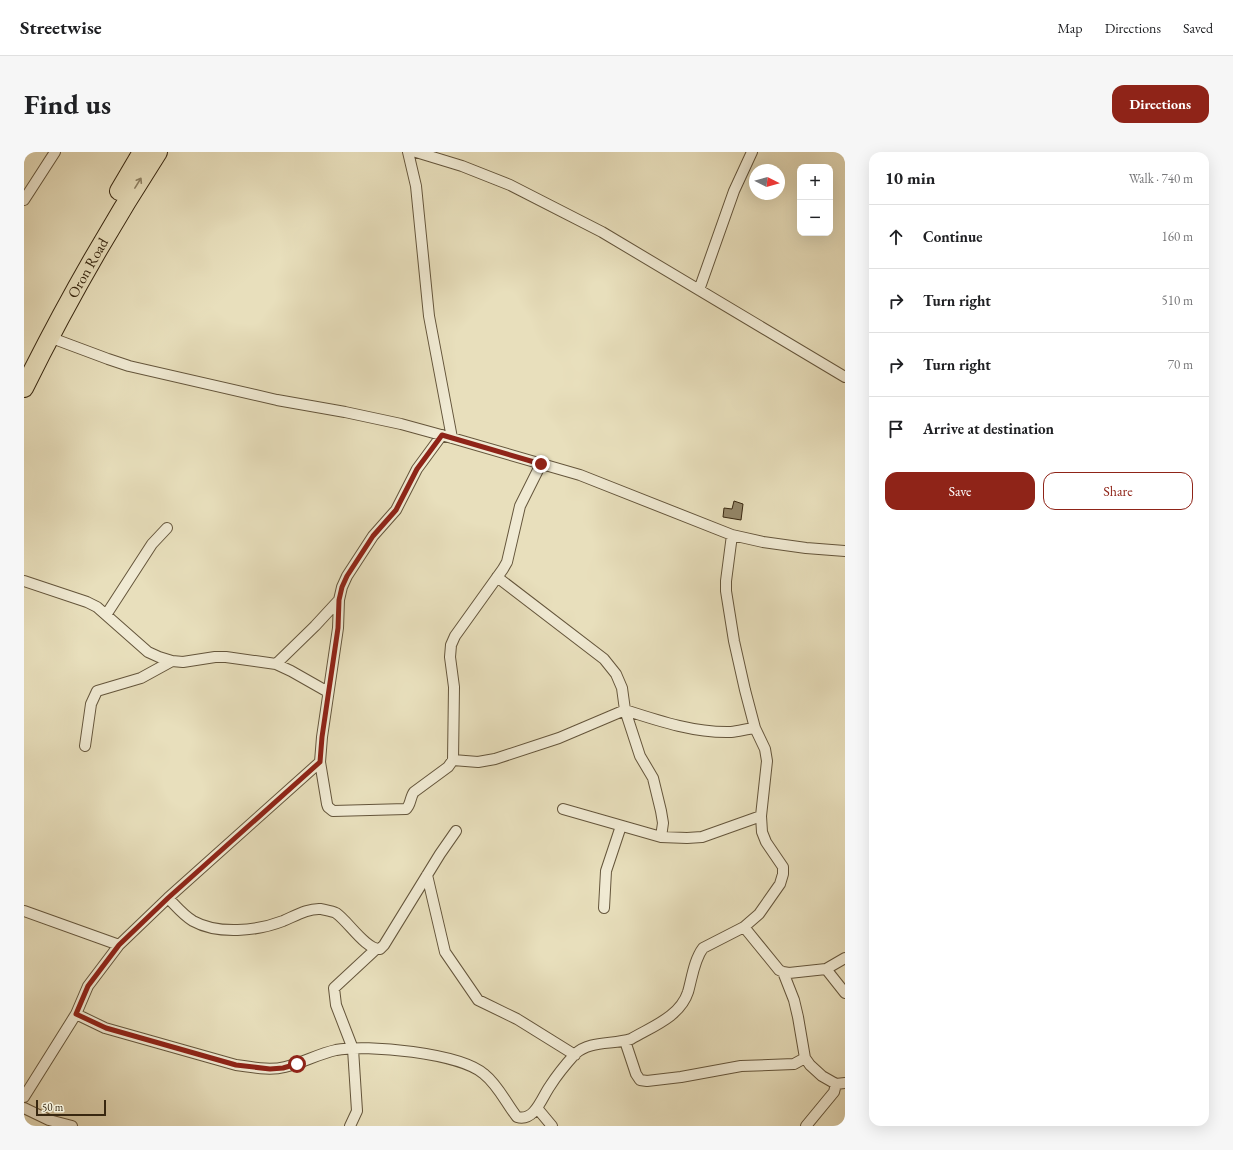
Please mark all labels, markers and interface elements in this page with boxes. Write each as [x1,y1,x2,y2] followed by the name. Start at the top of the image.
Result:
[20,15,102,40] text: Streetwise
[1057,19,1083,37] text: Map
[1105,19,1161,37] text: Directions
[1183,19,1213,37] text: Saved
[1112,85,1209,123] button: Directions
[24,86,111,122] text: Find us
[749,164,785,200] north arrow
[797,164,833,236] map controls
[797,164,833,200] button: +
[885,167,935,189] text: 10 min
[1129,170,1193,187] text: Walk · 740 m
[134,177,143,188] one-way arrow
[797,200,833,236] button: −
[885,226,907,248] icon: ahead
[923,227,983,246] text: Continue
[1162,228,1193,245] text: 160 m
[63,234,112,301] street label: Oron Road
[885,290,907,312] icon: right
[923,291,991,310] text: Turn right
[1162,292,1193,309] text: 510 m
[885,354,907,376] icon: right
[923,355,991,374] text: Turn right
[1168,356,1193,373] text: 70 m
[885,418,907,440] icon: arrive
[923,419,1054,438] text: Arrive at destination
[532,455,550,473] route end
[885,472,1035,510] button: Save
[1043,472,1193,510] button: Share
[288,1055,306,1073] route start
[36,1098,106,1117] scale bar
[42,1100,63,1114] text: 50 m

